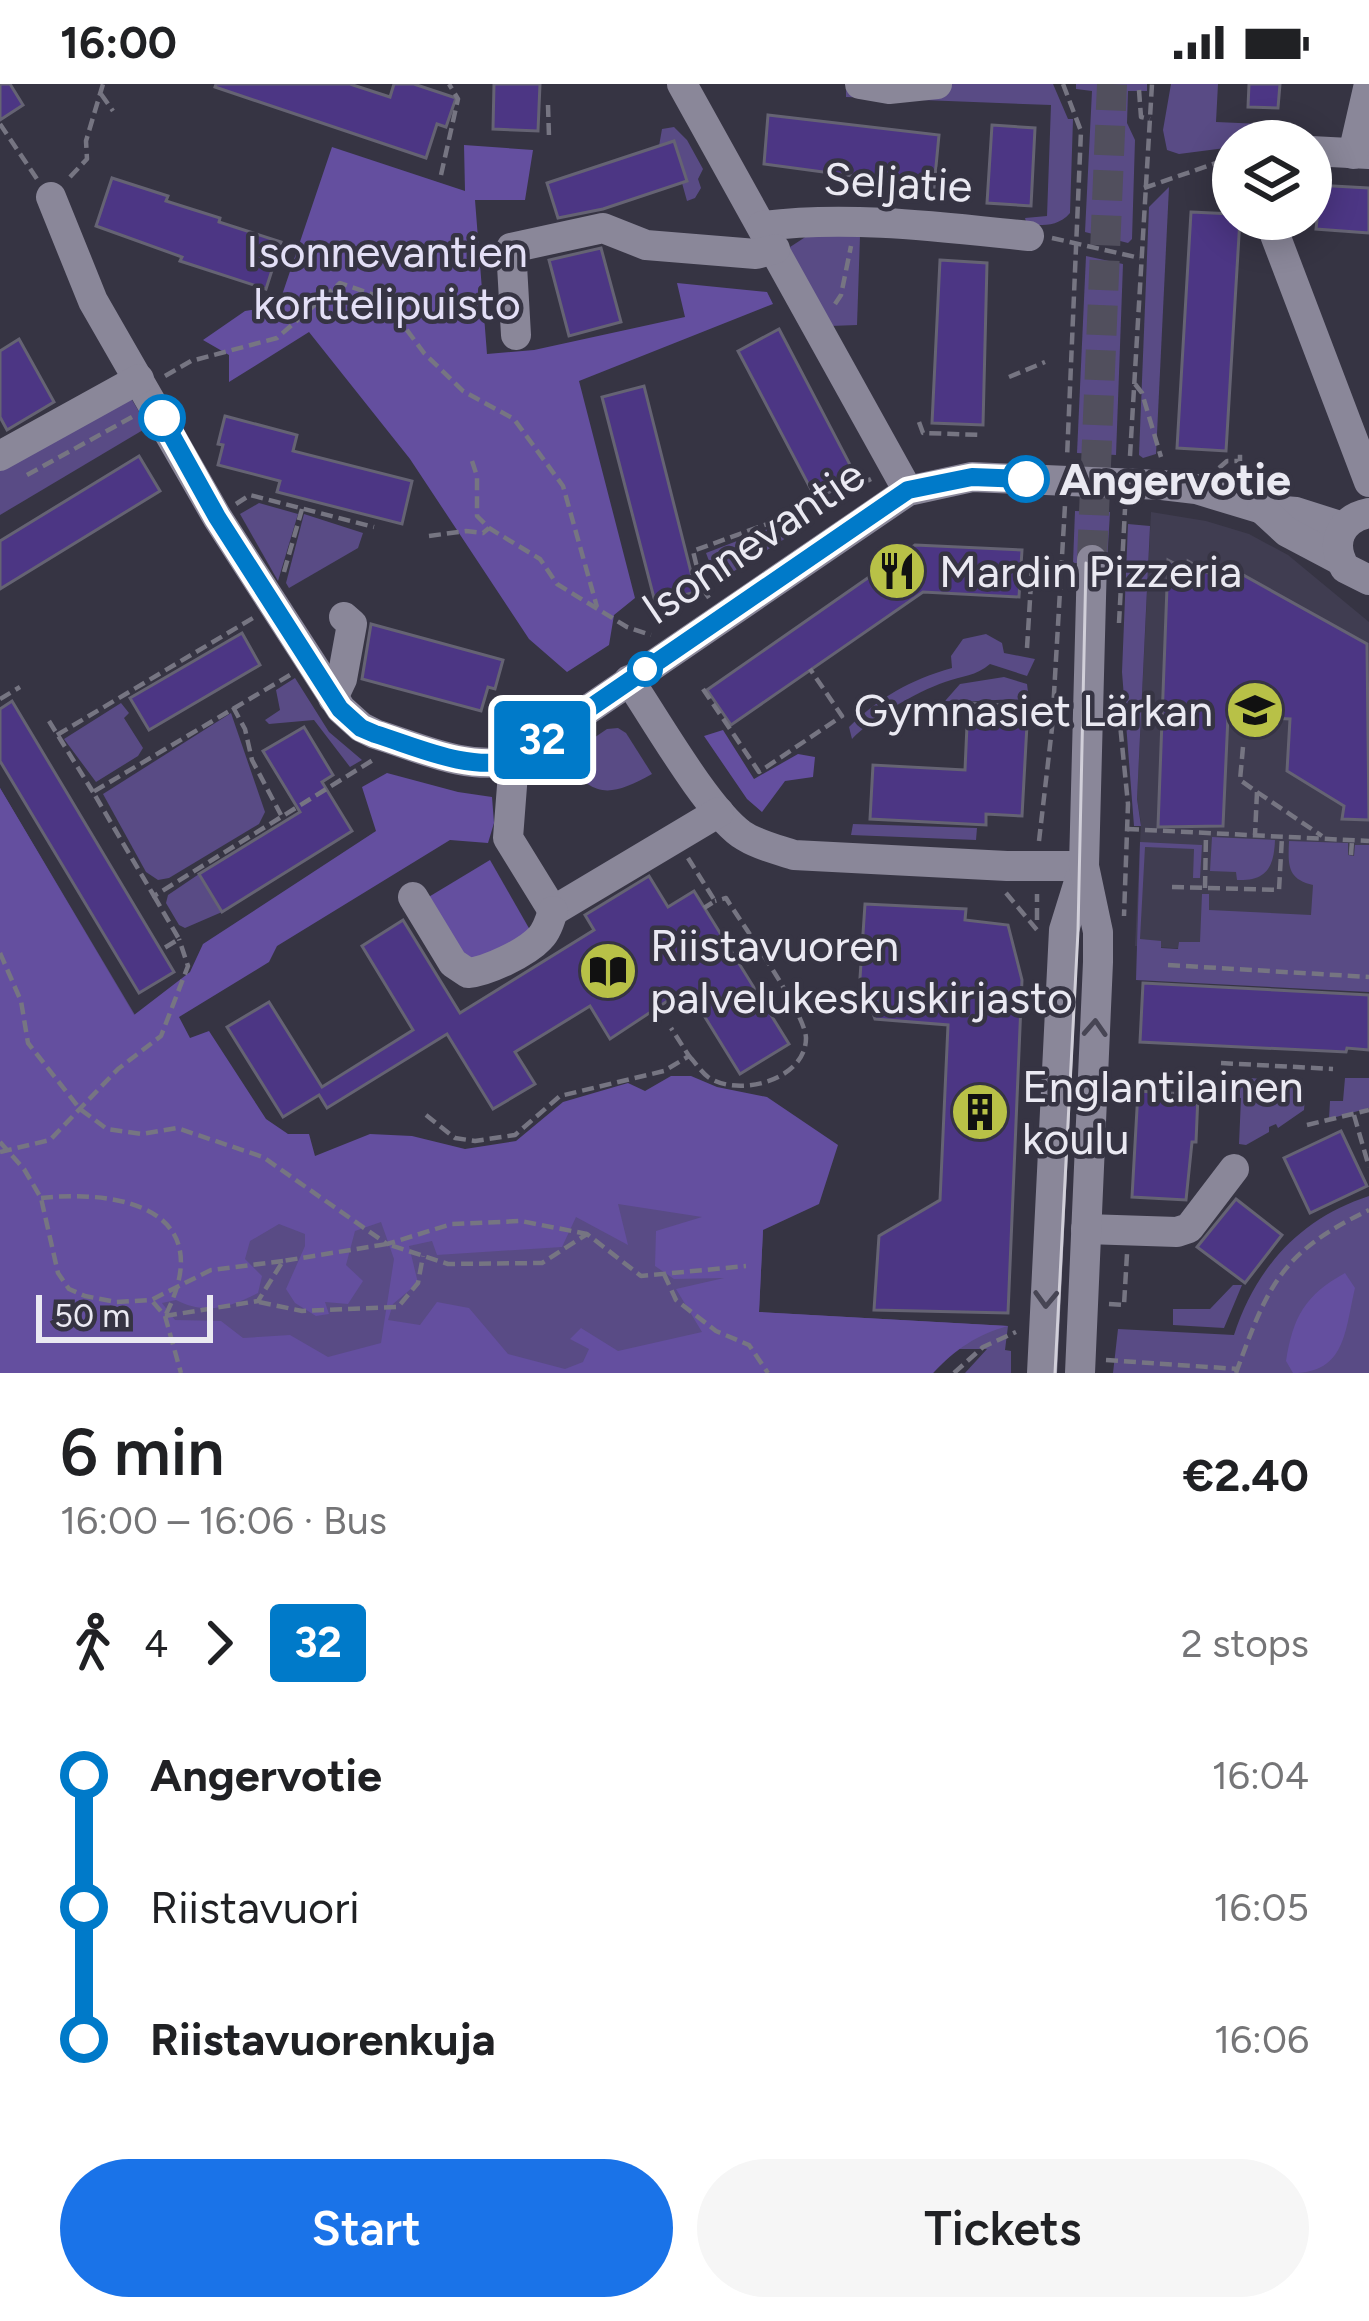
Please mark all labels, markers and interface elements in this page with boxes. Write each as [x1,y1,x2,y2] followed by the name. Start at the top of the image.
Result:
[60,15,177,69] text: 16:00
[1212,120,1332,240] map controls
[1212,120,1332,240] button: layers
[822,151,974,213] street label: Seljatie
[246,224,528,330] park label: Isonnevantien korttelipuisto
[140,396,184,440] unlabelled marker
[632,447,874,635] street label: Isonnevantie
[1059,452,1291,506] place label: Angervotie
[1004,457,1048,501] marker: Angervotie
[866,540,928,602] restaurant icon: Mardin Pizzeria
[939,544,1242,598] place label: Mardin Pizzeria
[629,653,661,685] unlabelled marker
[1224,679,1286,741] school or university icon: Gymnasiet Lärkan
[854,683,1213,737] place label: Gymnasiet Lärkan
[488,701,596,779] line badge: 32
[518,714,566,765] text: 32
[650,918,1073,1024] place label: Riistavuoren palvelukeskuskirjasto
[577,940,639,1002] library icon: Riistavuoren palvelukeskuskirjasto
[1082,1018,1108,1037] one-way arrow
[1022,1059,1304,1165] place label: Englantilainen koulu
[949,1081,1011,1143] building icon: Englantilainen koulu
[36,1289,213,1342] scale bar
[1033,1290,1059,1309] one-way arrow
[54,1296,130,1335] text: 50 m
[60,1412,225,1492] text: 6 min
[1183,1448,1309,1502] text: €2.40
[60,1497,387,1544] text: 16:00 – 16:06 · Bus
[60,1610,126,1676] icon: walk
[186,1610,252,1676] icon: forward
[294,1617,342,1668] text: 32
[144,1620,168,1667] text: 4
[1181,1620,1309,1667] text: 2 stops
[150,1748,382,1802] text: Angervotie
[1212,1752,1309,1799] text: 16:04
[150,1880,360,1934] text: Riistavuori
[1214,1884,1309,1931] text: 16:05
[150,2012,496,2066] text: Riistavuorenkuja
[1214,2016,1309,2063] text: 16:06
[60,2159,673,2297] button: Start
[697,2159,1309,2297] button: Tickets

